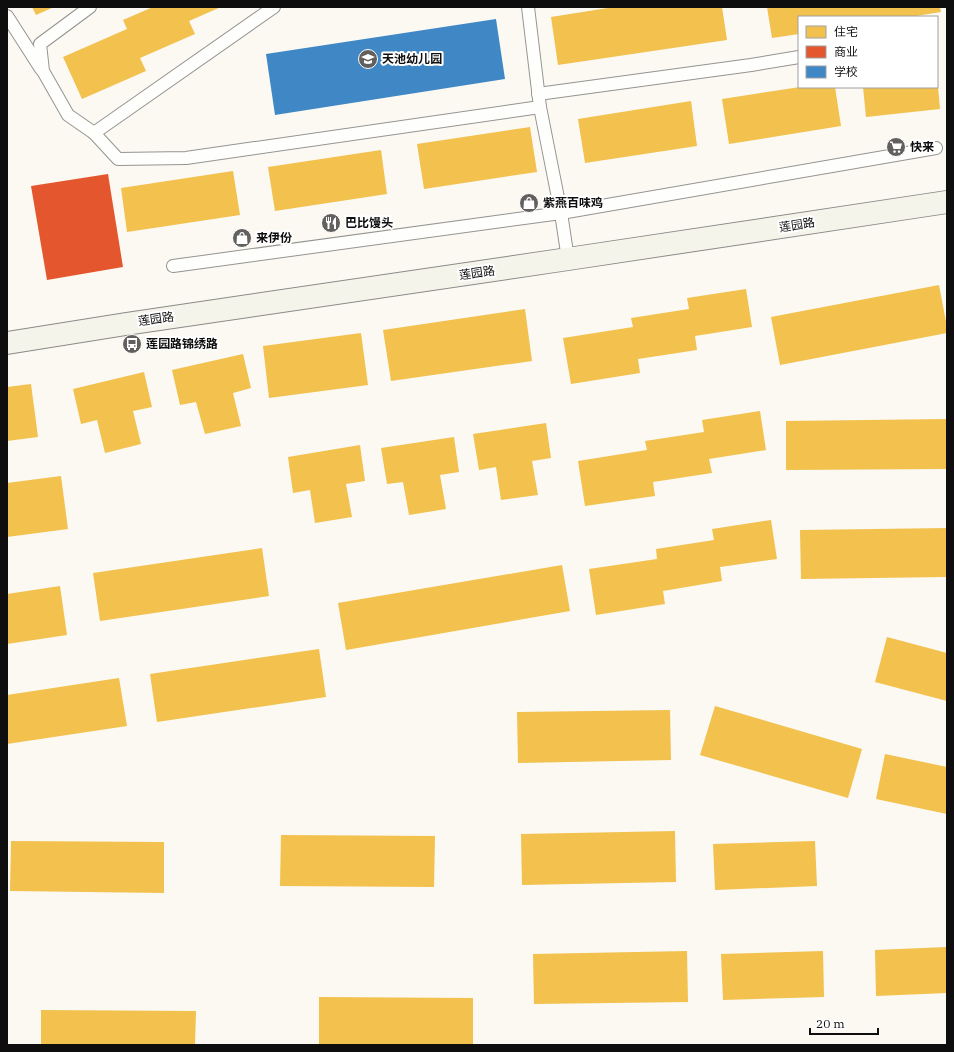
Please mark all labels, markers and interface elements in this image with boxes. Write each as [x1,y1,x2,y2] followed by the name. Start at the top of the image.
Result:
[798,16,938,88] legend
[834,24,858,39] text: 住宅
[834,44,858,59] text: 商业
[357,48,379,70] school or university icon: 天池幼儿园
[382,51,442,66] place label: 天池幼儿园
[834,64,858,79] text: 学校
[885,136,907,158] supermarket icon: 快来
[910,139,934,154] place label: 快来
[518,192,540,214] shop icon: 紫燕百味鸡
[543,195,603,210] place label: 紫燕百味鸡
[320,212,342,234] restaurant icon: 巴比馒头
[778,214,816,235] street label: 莲园路
[345,215,393,230] place label: 巴比馒头
[231,227,253,249] shop icon: 来伊份
[256,230,292,245] place label: 来伊份
[458,263,496,282] street label: 莲园路
[137,309,175,328] street label: 莲园路
[121,333,143,355] bus stop icon: 莲园路锦绣路
[146,336,218,351] place label: 莲园路锦绣路
[810,1010,878,1036] scale bar
[816,1016,845,1031] text: 20 m

